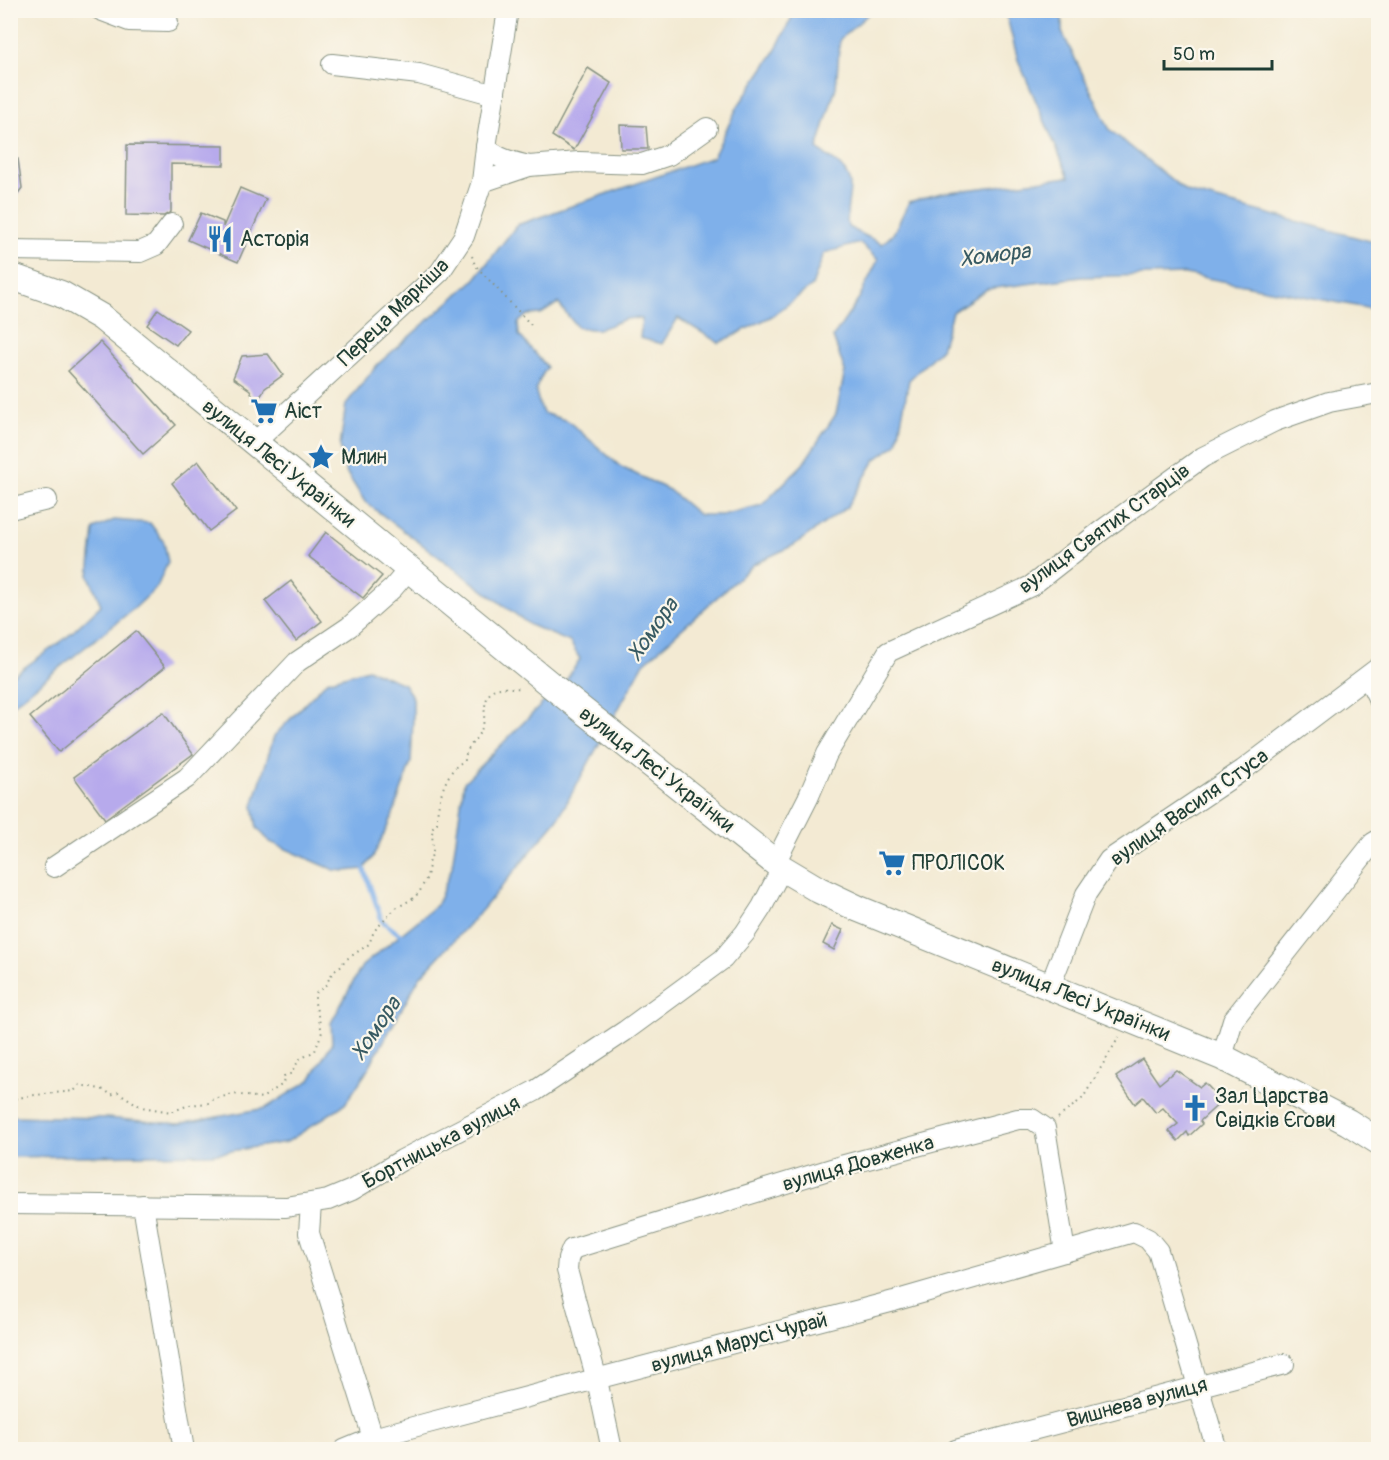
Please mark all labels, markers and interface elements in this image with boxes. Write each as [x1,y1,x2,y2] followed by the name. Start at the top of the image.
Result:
[1164,33,1272,71] scale bar
[1173,43,1215,66] text: 50 m
[205,224,235,254] restaurant icon: Асторія
[240,226,309,253] place label: Асторія
[958,237,1034,273] water label: Хомора
[332,252,455,372] street label: Переца Маркіша
[196,393,361,534] street label: вулиця Лесі Українки
[249,396,279,426] supermarket icon: Аіст
[284,398,323,425] place label: Аіст
[306,442,336,472] place icon: Млин
[341,444,387,471] place label: Млин
[1013,457,1195,600] street label: вулиця Святих Старців
[621,591,686,667] water label: Хомора
[573,700,740,839] street label: вулиця Лесі Українки
[1105,743,1274,872] street label: вулиця Василя Стуса
[877,848,907,878] supermarket icon: ПРОЛІСОК
[912,850,1005,877] place label: ПРОЛІСОК
[988,951,1174,1048] street label: вулиця Лесі Українки
[344,990,408,1066] water label: Хомора
[1215,1083,1335,1134] place label: Зал Царства Свідків Єгови
[358,1089,525,1195] street label: Бортницька вулиця
[1180,1093,1210,1123] church icon: Зал Царства Свідків Єгови
[779,1129,937,1198] street label: вулиця Довженка
[648,1306,830,1379] street label: вулиця Марусі Чурай
[1064,1371,1210,1434] street label: Вишнева вулиця

